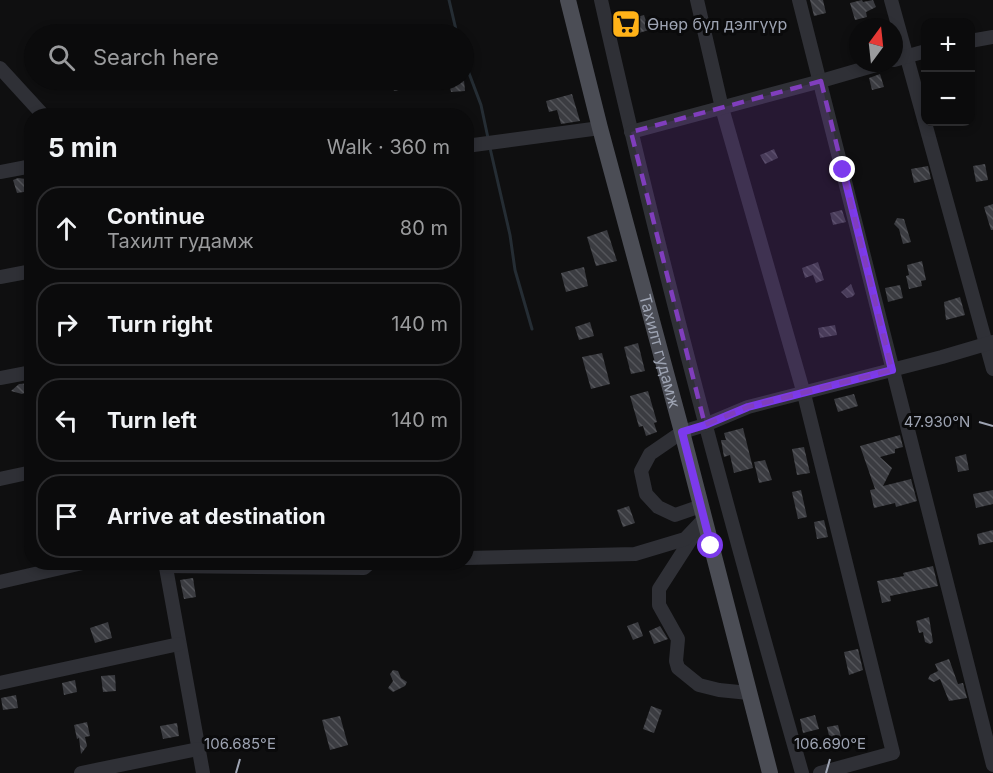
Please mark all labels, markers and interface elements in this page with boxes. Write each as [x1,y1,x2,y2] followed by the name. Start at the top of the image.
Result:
[610,8,642,40] supermarket icon: Өнөр бүл дэлгүүр
[647,14,787,34] place label: Өнөр бүл дэлгүүр
[849,18,903,72] north arrow
[921,18,975,126] map controls
[921,18,975,72] button: +
[24,24,474,90] search box
[45,41,78,74] icon: search
[93,44,219,70] text: Search here
[921,72,975,126] button: −
[48,132,118,163] text: 5 min
[327,135,450,159] text: Walk · 360 m
[829,156,855,182] route end
[107,203,205,229] text: Continue
[50,212,83,245] icon: ahead
[400,216,448,240] text: 80 m
[107,229,254,253] text: Тахилт гудамж
[635,292,685,410] street label: Тахилт гудамж
[50,308,83,341] icon: right
[107,311,213,337] text: Turn right
[391,312,448,336] text: 140 m
[50,404,83,437] icon: left
[107,407,197,433] text: Turn left
[391,408,448,432] text: 140 m
[904,412,970,431] text: 47.930°N
[50,500,83,533] icon: arrive
[107,503,326,529] text: Arrive at destination
[697,532,723,558] route start
[204,734,276,753] text: 106.685°E
[794,734,866,753] text: 106.690°E

